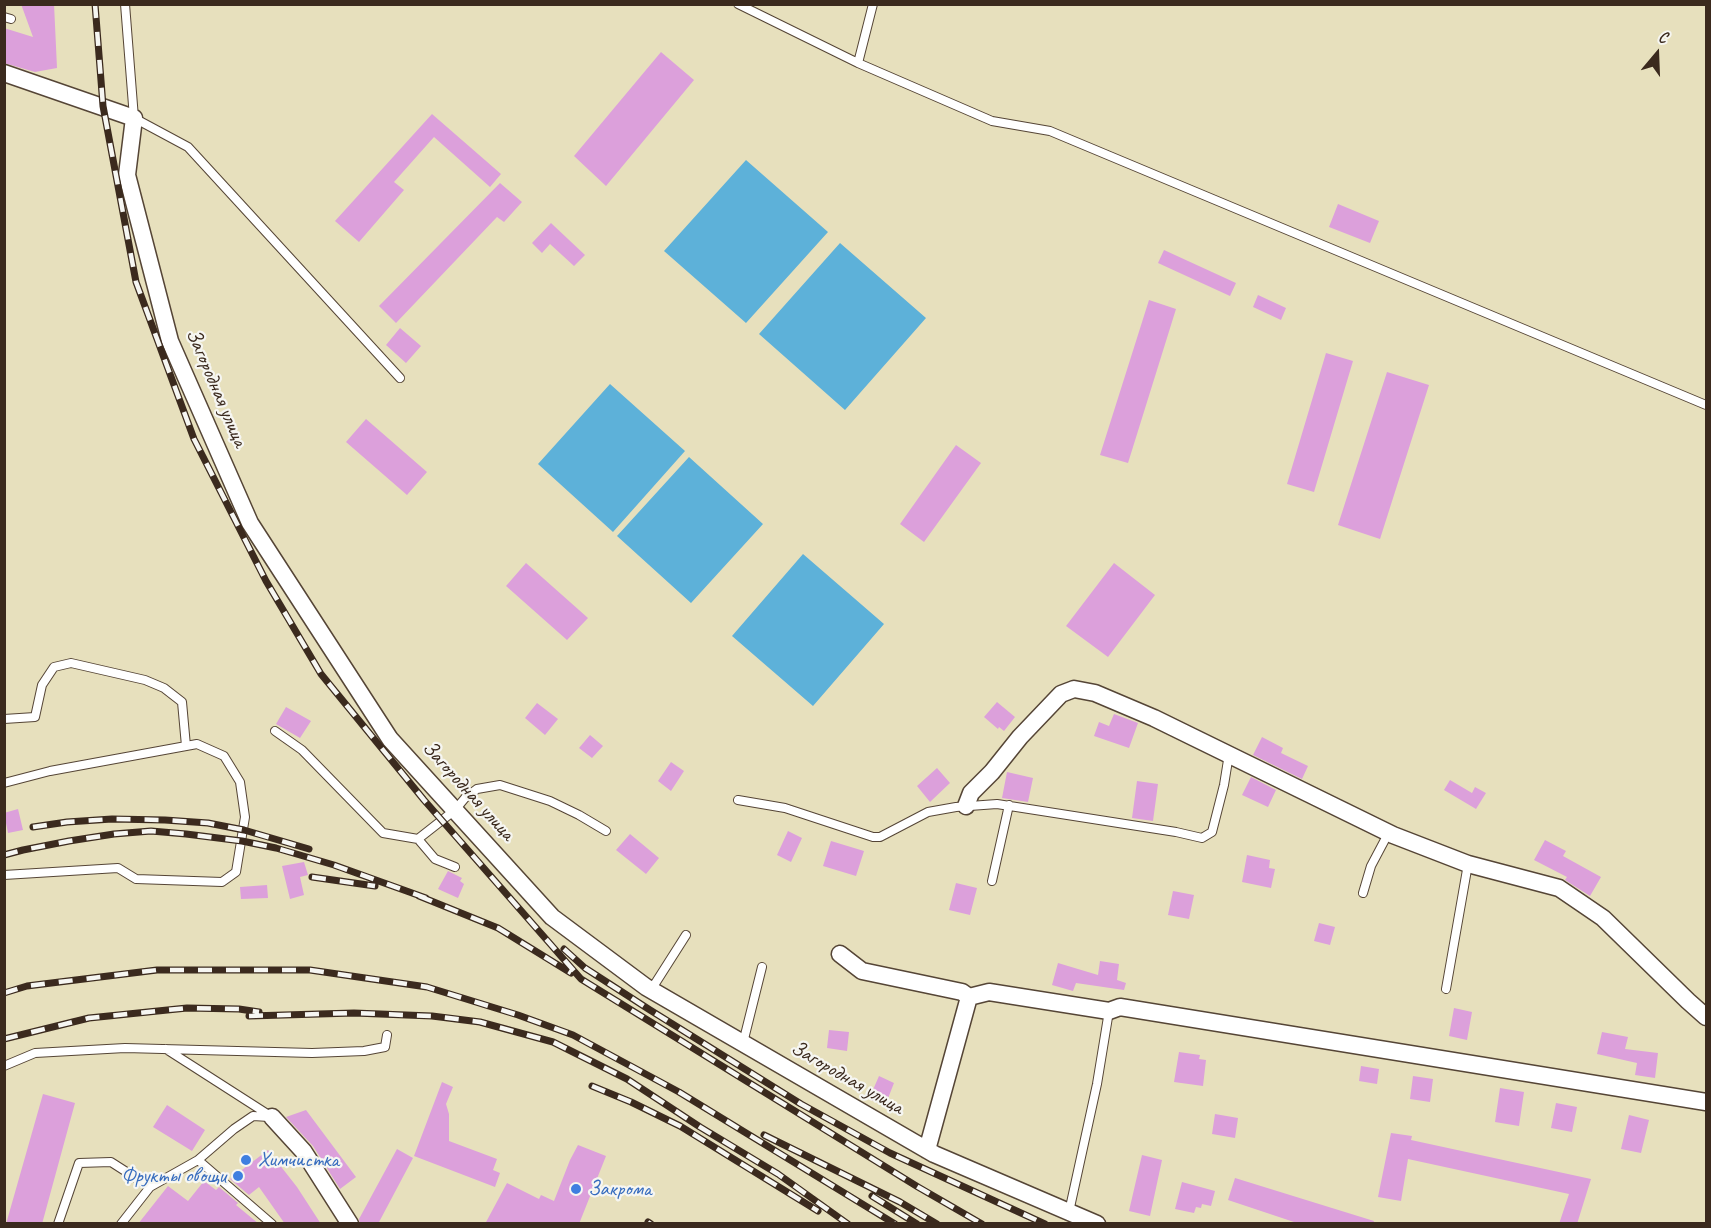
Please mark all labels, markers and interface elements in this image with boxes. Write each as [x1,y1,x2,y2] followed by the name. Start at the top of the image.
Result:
[1627,24,1687,84] north arrow
[1656,26,1670,48] text: С
[180,325,252,451] street label: Загородная улица
[417,736,519,846] street label: Загородная улица
[786,1036,908,1120] street label: Загородная улица
[258,1147,339,1173] place label: Химчистка
[239,1153,253,1167] marker: Химчистка
[121,1163,226,1189] place label: Фрукты овощи
[231,1169,245,1183] marker: Фрукты овощи
[588,1176,651,1202] place label: Закрома
[569,1182,583,1196] marker: Закрома

